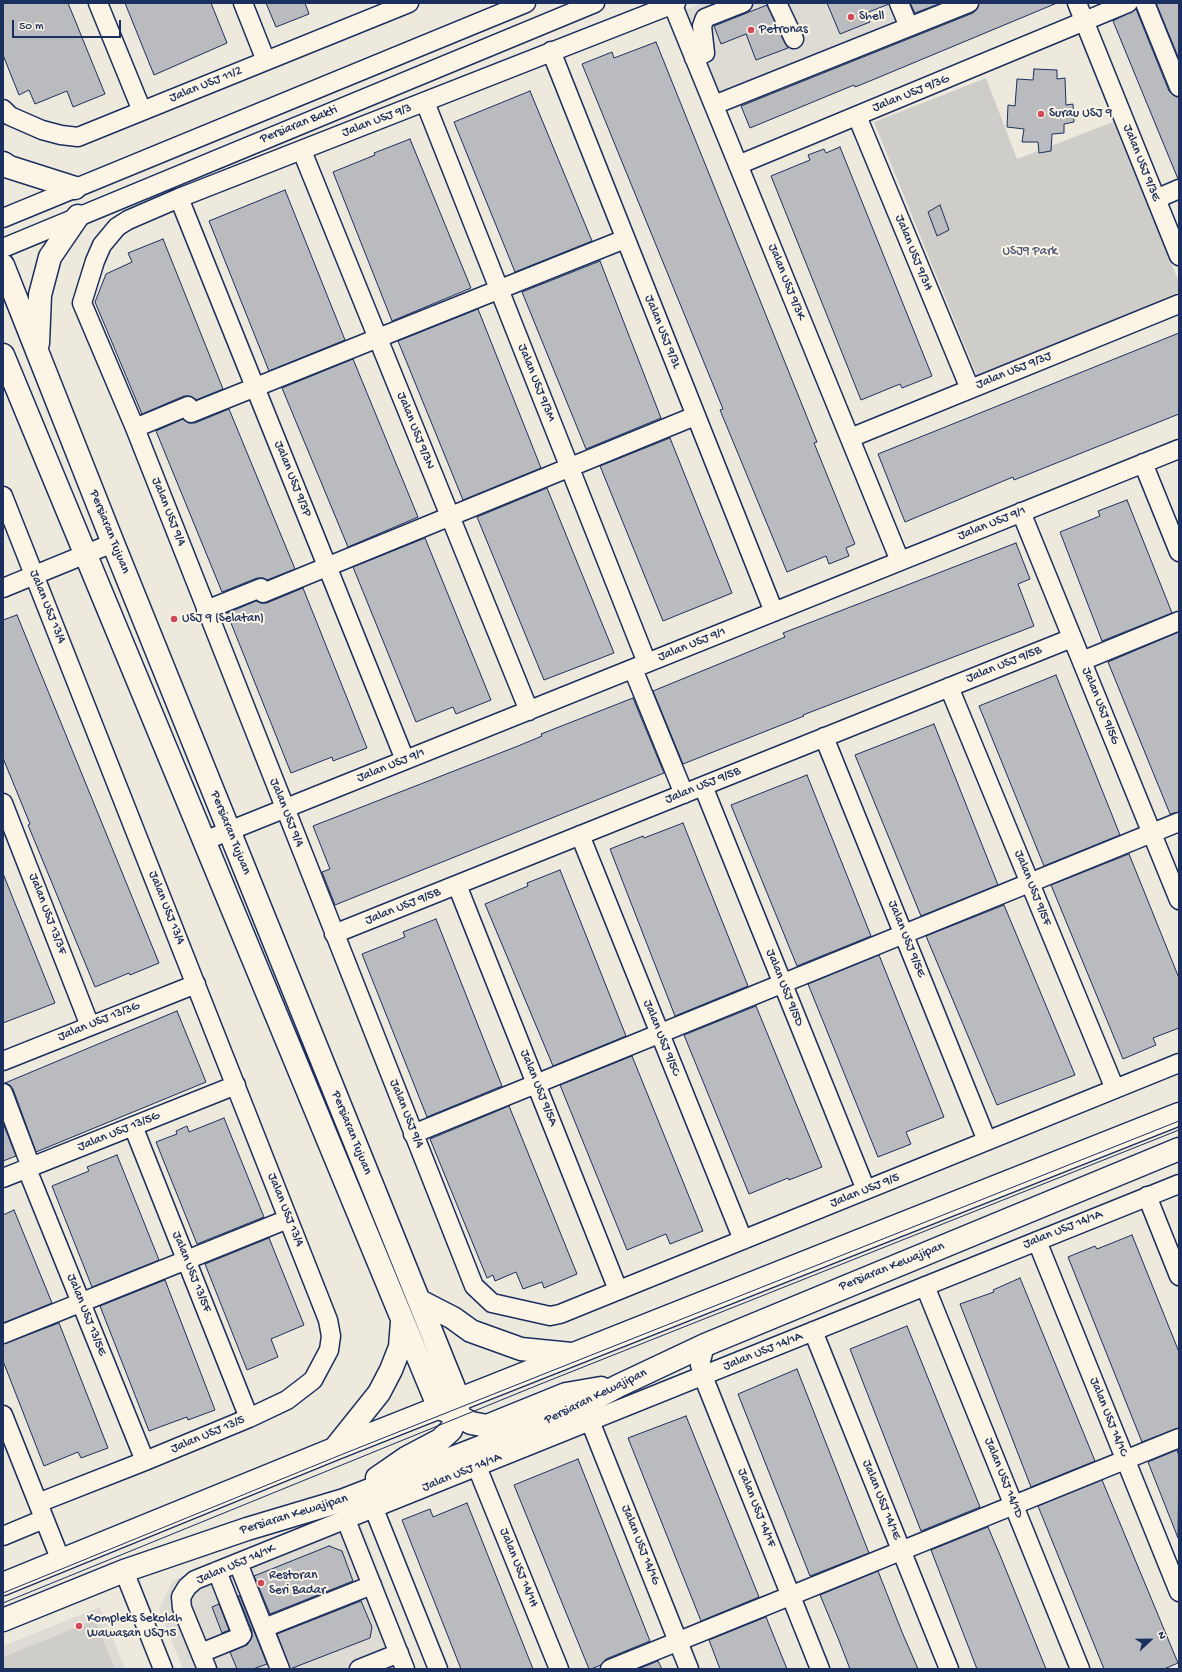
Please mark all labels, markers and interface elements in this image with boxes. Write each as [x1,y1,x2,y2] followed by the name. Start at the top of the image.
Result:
[859,9,884,25] place label: Shell
[14,12,123,38] scale bar
[846,12,856,22] marker: Shell
[19,20,44,34] text: 50 m
[759,22,808,38] place label: Petronas
[746,25,756,35] marker: Petronas
[167,63,245,107] street label: Jalan USJ 11/2
[870,71,952,117] street label: Jalan USJ 9/3G
[340,101,414,141] street label: Jalan USJ 9/3
[258,102,340,148] street label: Persiaran Bakti
[1049,106,1112,122] place label: Surau USJ 9
[1036,109,1046,119] marker: Surau USJ 9
[1119,122,1163,204] street label: Jalan USJ 9/3E
[891,213,935,293] street label: Jalan USJ 9/3H
[764,242,808,322] street label: Jalan USJ 9/3K
[1003,244,1057,260] park label: USJ9 Park
[640,293,684,371] street label: Jalan USJ 9/3L
[513,342,559,424] street label: Jalan USJ 9/3M
[974,349,1054,393] street label: Jalan USJ 9/3J
[392,390,438,472] street label: Jalan USJ 9/3N
[270,439,314,519] street label: Jalan USJ 9/3P
[147,475,189,549] street label: Jalan USJ 9/4
[85,488,133,576] street label: Persiaran Tujuan
[956,503,1028,545] street label: Jalan USJ 9/1
[25,568,69,646] street label: Jalan USJ 13/4
[182,611,264,627] place label: USJ 9 (Selatan)
[169,614,179,624] marker: USJ 9 (Selatan)
[656,624,728,666] street label: Jalan USJ 9/1
[964,643,1044,687] street label: Jalan USJ 9/5B
[1077,665,1123,747] street label: Jalan USJ 9/5G
[355,745,427,787] street label: Jalan USJ 9/1
[663,764,743,808] street label: Jalan USJ 9/5B
[265,776,307,850] street label: Jalan USJ 9/4
[206,789,254,877] street label: Persiaran Tujuan
[1010,848,1054,928] street label: Jalan USJ 9/5F
[144,869,188,947] street label: Jalan USJ 13/4
[24,871,70,957] street label: Jalan USJ 13/3F
[363,885,443,929] street label: Jalan USJ 9/5B
[884,898,928,980] street label: Jalan USJ 9/5E
[761,947,807,1029] street label: Jalan USJ 9/5D
[56,998,142,1046] street label: Jalan USJ 13/3G
[639,998,683,1078] street label: Jalan USJ 9/5C
[516,1047,560,1129] street label: Jalan USJ 9/5A
[385,1077,427,1151] street label: Jalan USJ 9/4
[327,1089,375,1177] street label: Persiaran Tujuan
[76,1108,162,1156] street label: Jalan USJ 13/5G
[828,1170,902,1212] street label: Jalan USJ 9/5
[263,1171,307,1249] street label: Jalan USJ 13/4
[1021,1207,1105,1253] street label: Jalan USJ 14/1A
[168,1229,214,1315] street label: Jalan USJ 13/5F
[837,1239,947,1295] street label: Persiaran Kewajipan
[62,1272,110,1358] street label: Jalan USJ 13/5E
[721,1329,805,1375] street label: Jalan USJ 14/1A
[542,1365,650,1429] street label: Persiaran Kewajipan
[1085,1375,1131,1459] street label: Jalan USJ 14/1C
[169,1412,247,1458] street label: Jalan USJ 13/5
[980,1436,1026,1520] street label: Jalan USJ 14/1D
[420,1450,504,1496] street label: Jalan USJ 14/1A
[858,1458,904,1542] street label: Jalan USJ 14/1E
[733,1466,779,1550] street label: Jalan USJ 14/1F
[238,1491,350,1539] street label: Persiaran Kewajipan
[617,1503,663,1587] street label: Jalan USJ 14/1G
[495,1526,541,1610] street label: Jalan USJ 14/1H
[194,1541,278,1589] street label: Jalan USJ 14/1K
[269,1568,326,1599] place label: Restoran Seri Badar
[256,1578,266,1588] marker: Restoran Seri Badar
[87,1611,182,1642] place label: Kompleks Sekolah Wawasan USJ15
[1130,1620,1170,1660] north arrow
[74,1621,84,1631] marker: Kompleks Sekolah Wawasan USJ15
[1154,1630,1168,1641] text: N

